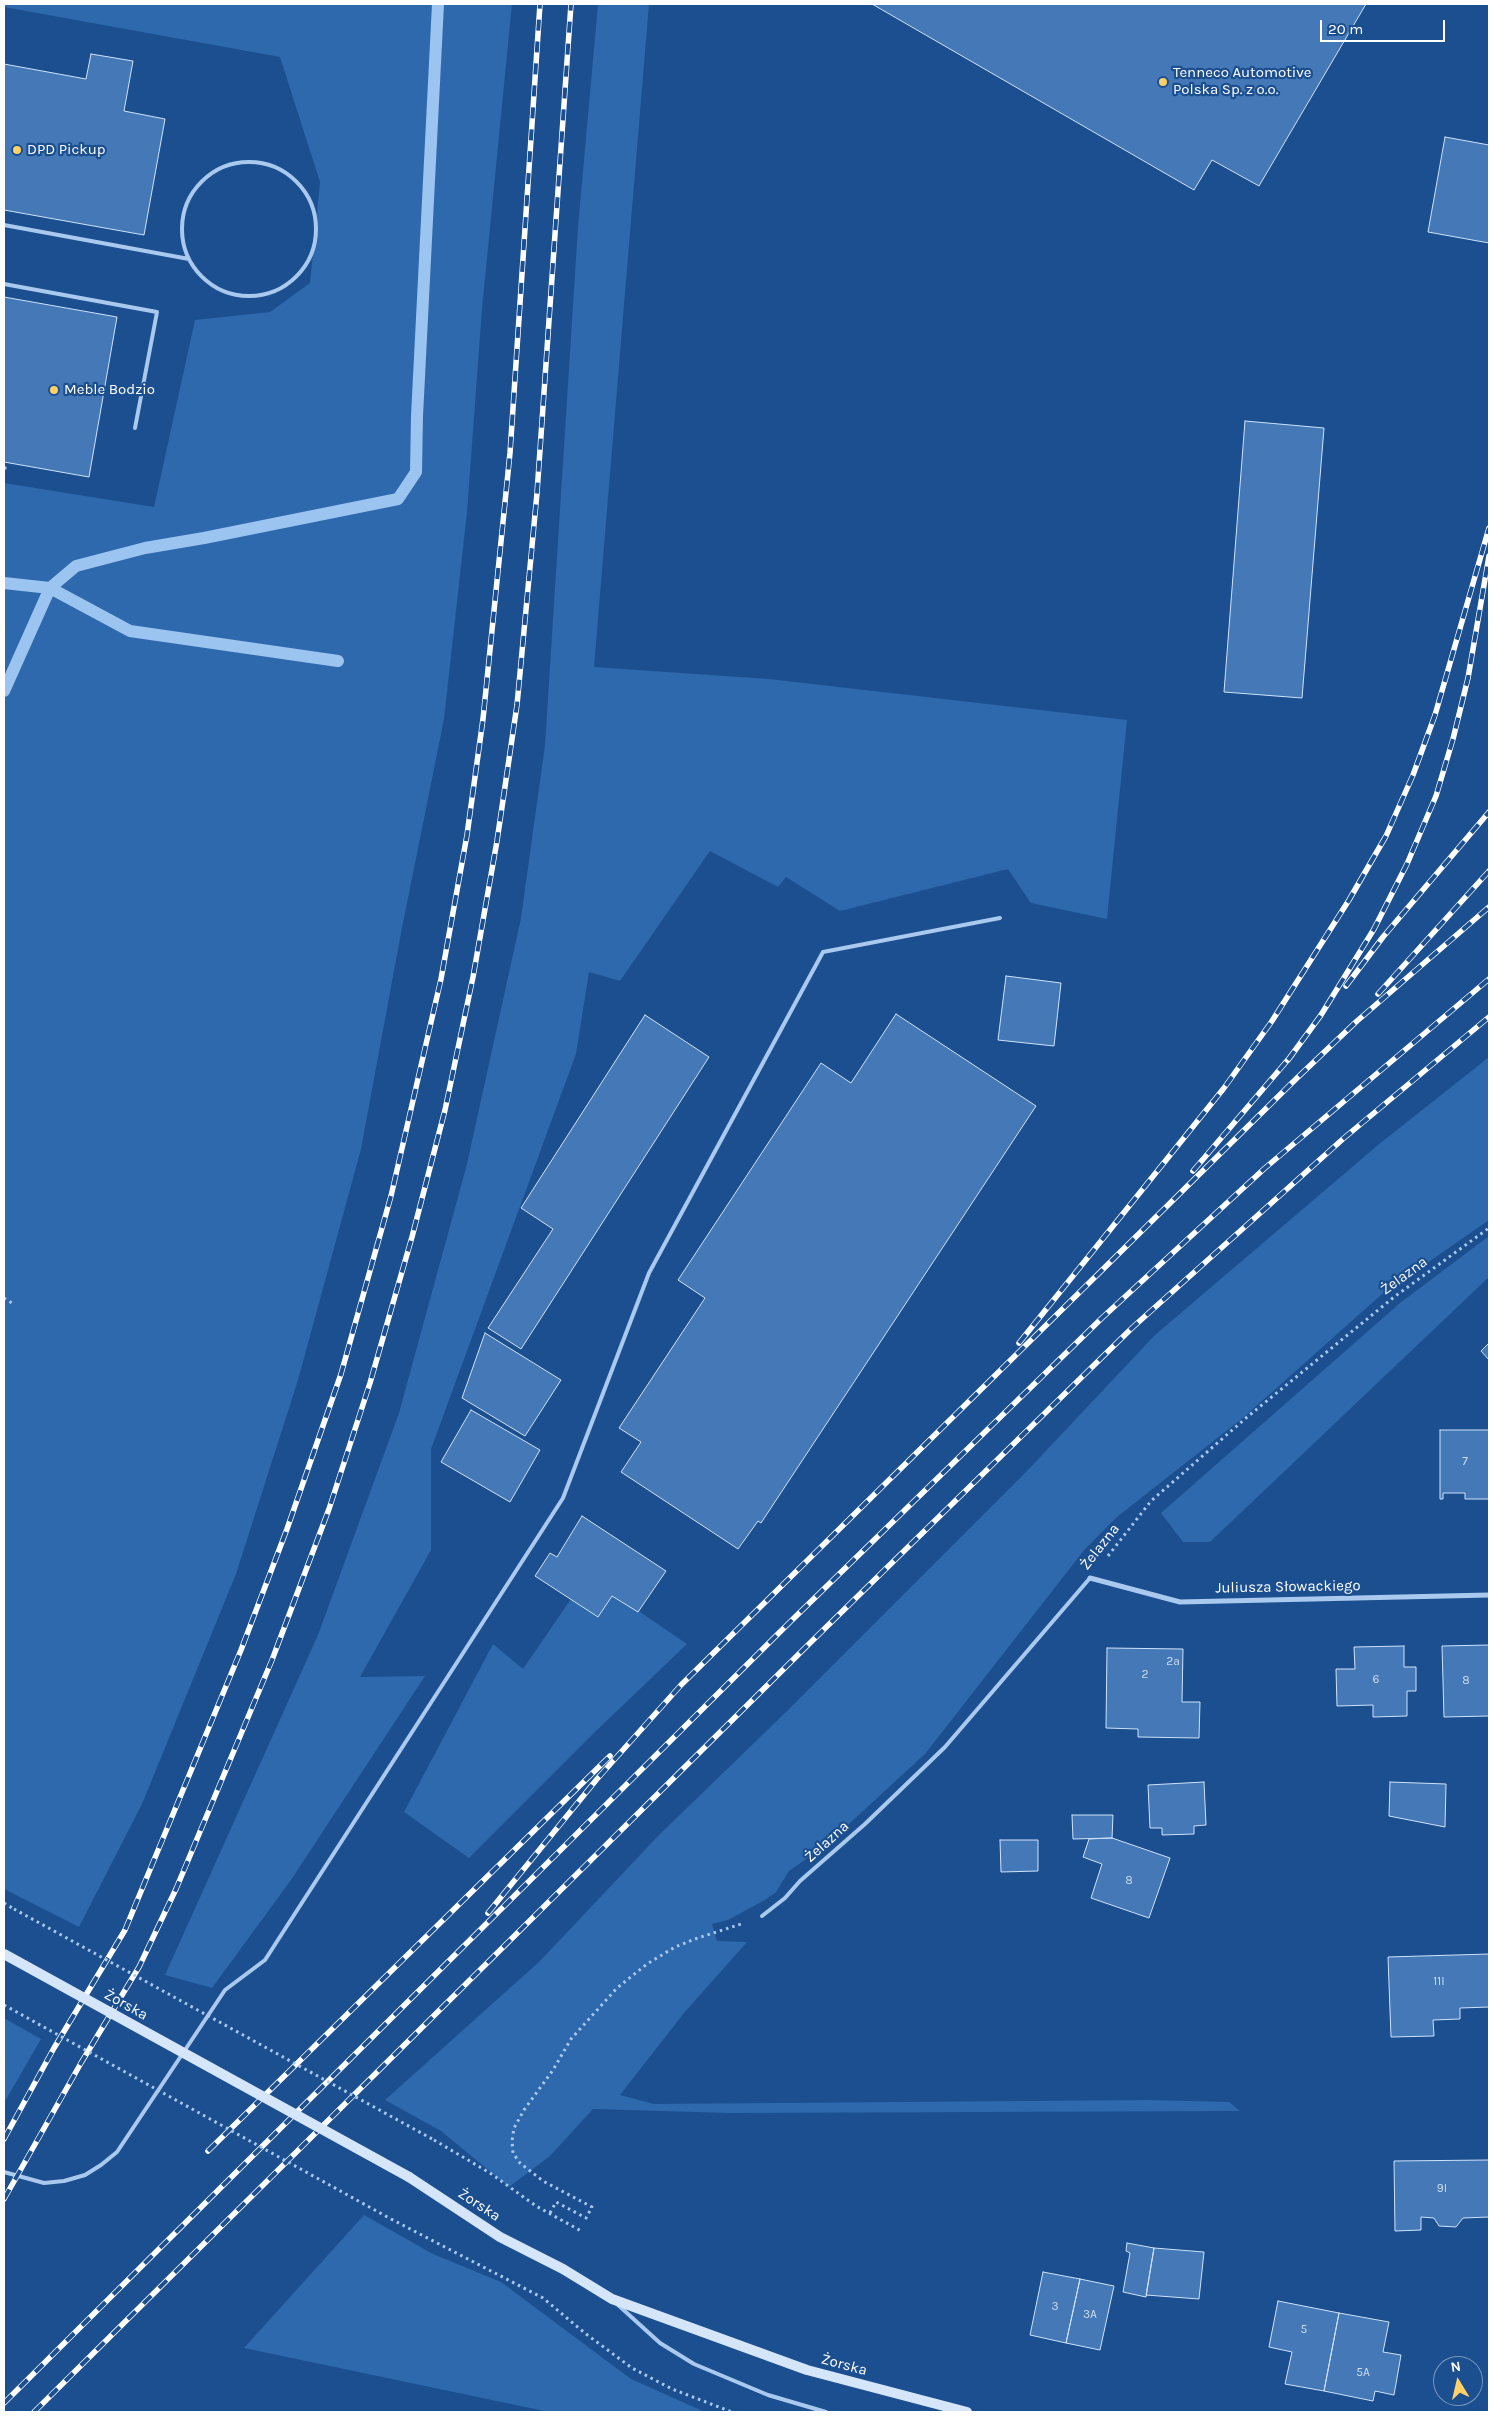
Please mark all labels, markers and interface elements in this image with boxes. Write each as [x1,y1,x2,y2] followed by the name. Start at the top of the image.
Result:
[1323,10,1448,42] scale bar
[1328,20,1363,38] text: 20 m
[1173,64,1312,99] place label: Tenneco Automotive Polska Sp. z o.o.
[1157,76,1169,88] marker: Tenneco Automotive Polska Sp. z o.o.
[27,141,105,159] place label: DPD Pickup
[11,144,23,156] marker: DPD Pickup
[64,381,155,399] place label: Meble Bodzio
[48,384,60,396] marker: Meble Bodzio
[1377,1253,1431,1299] street label: Żelazna
[1462,1455,1468,1469] house number: 7
[1076,1520,1124,1574] street label: Żelazna
[1215,1577,1361,1597] street label: Juliusza Słowackiego
[1166,1655,1180,1669] house number: 2a
[1142,1668,1148,1682] house number: 2
[1373,1673,1379,1687] house number: 6
[1462,1674,1470,1688] house number: 8
[801,1817,853,1867] street label: Żelazna
[1125,1874,1133,1888] house number: 8
[1433,1975,1445,1989] house number: 11I
[101,1986,151,2024] street label: Żorska
[1437,2182,1447,2196] house number: 9I
[454,2185,504,2225] street label: Żorska
[1051,2300,1059,2314] house number: 3
[1083,2308,1097,2322] house number: 3A
[1301,2323,1307,2337] house number: 5
[819,2350,869,2380] street label: Żorska
[1433,2356,1483,2406] north arrow
[1449,2357,1462,2376] text: N
[1356,2366,1370,2380] house number: 5A

